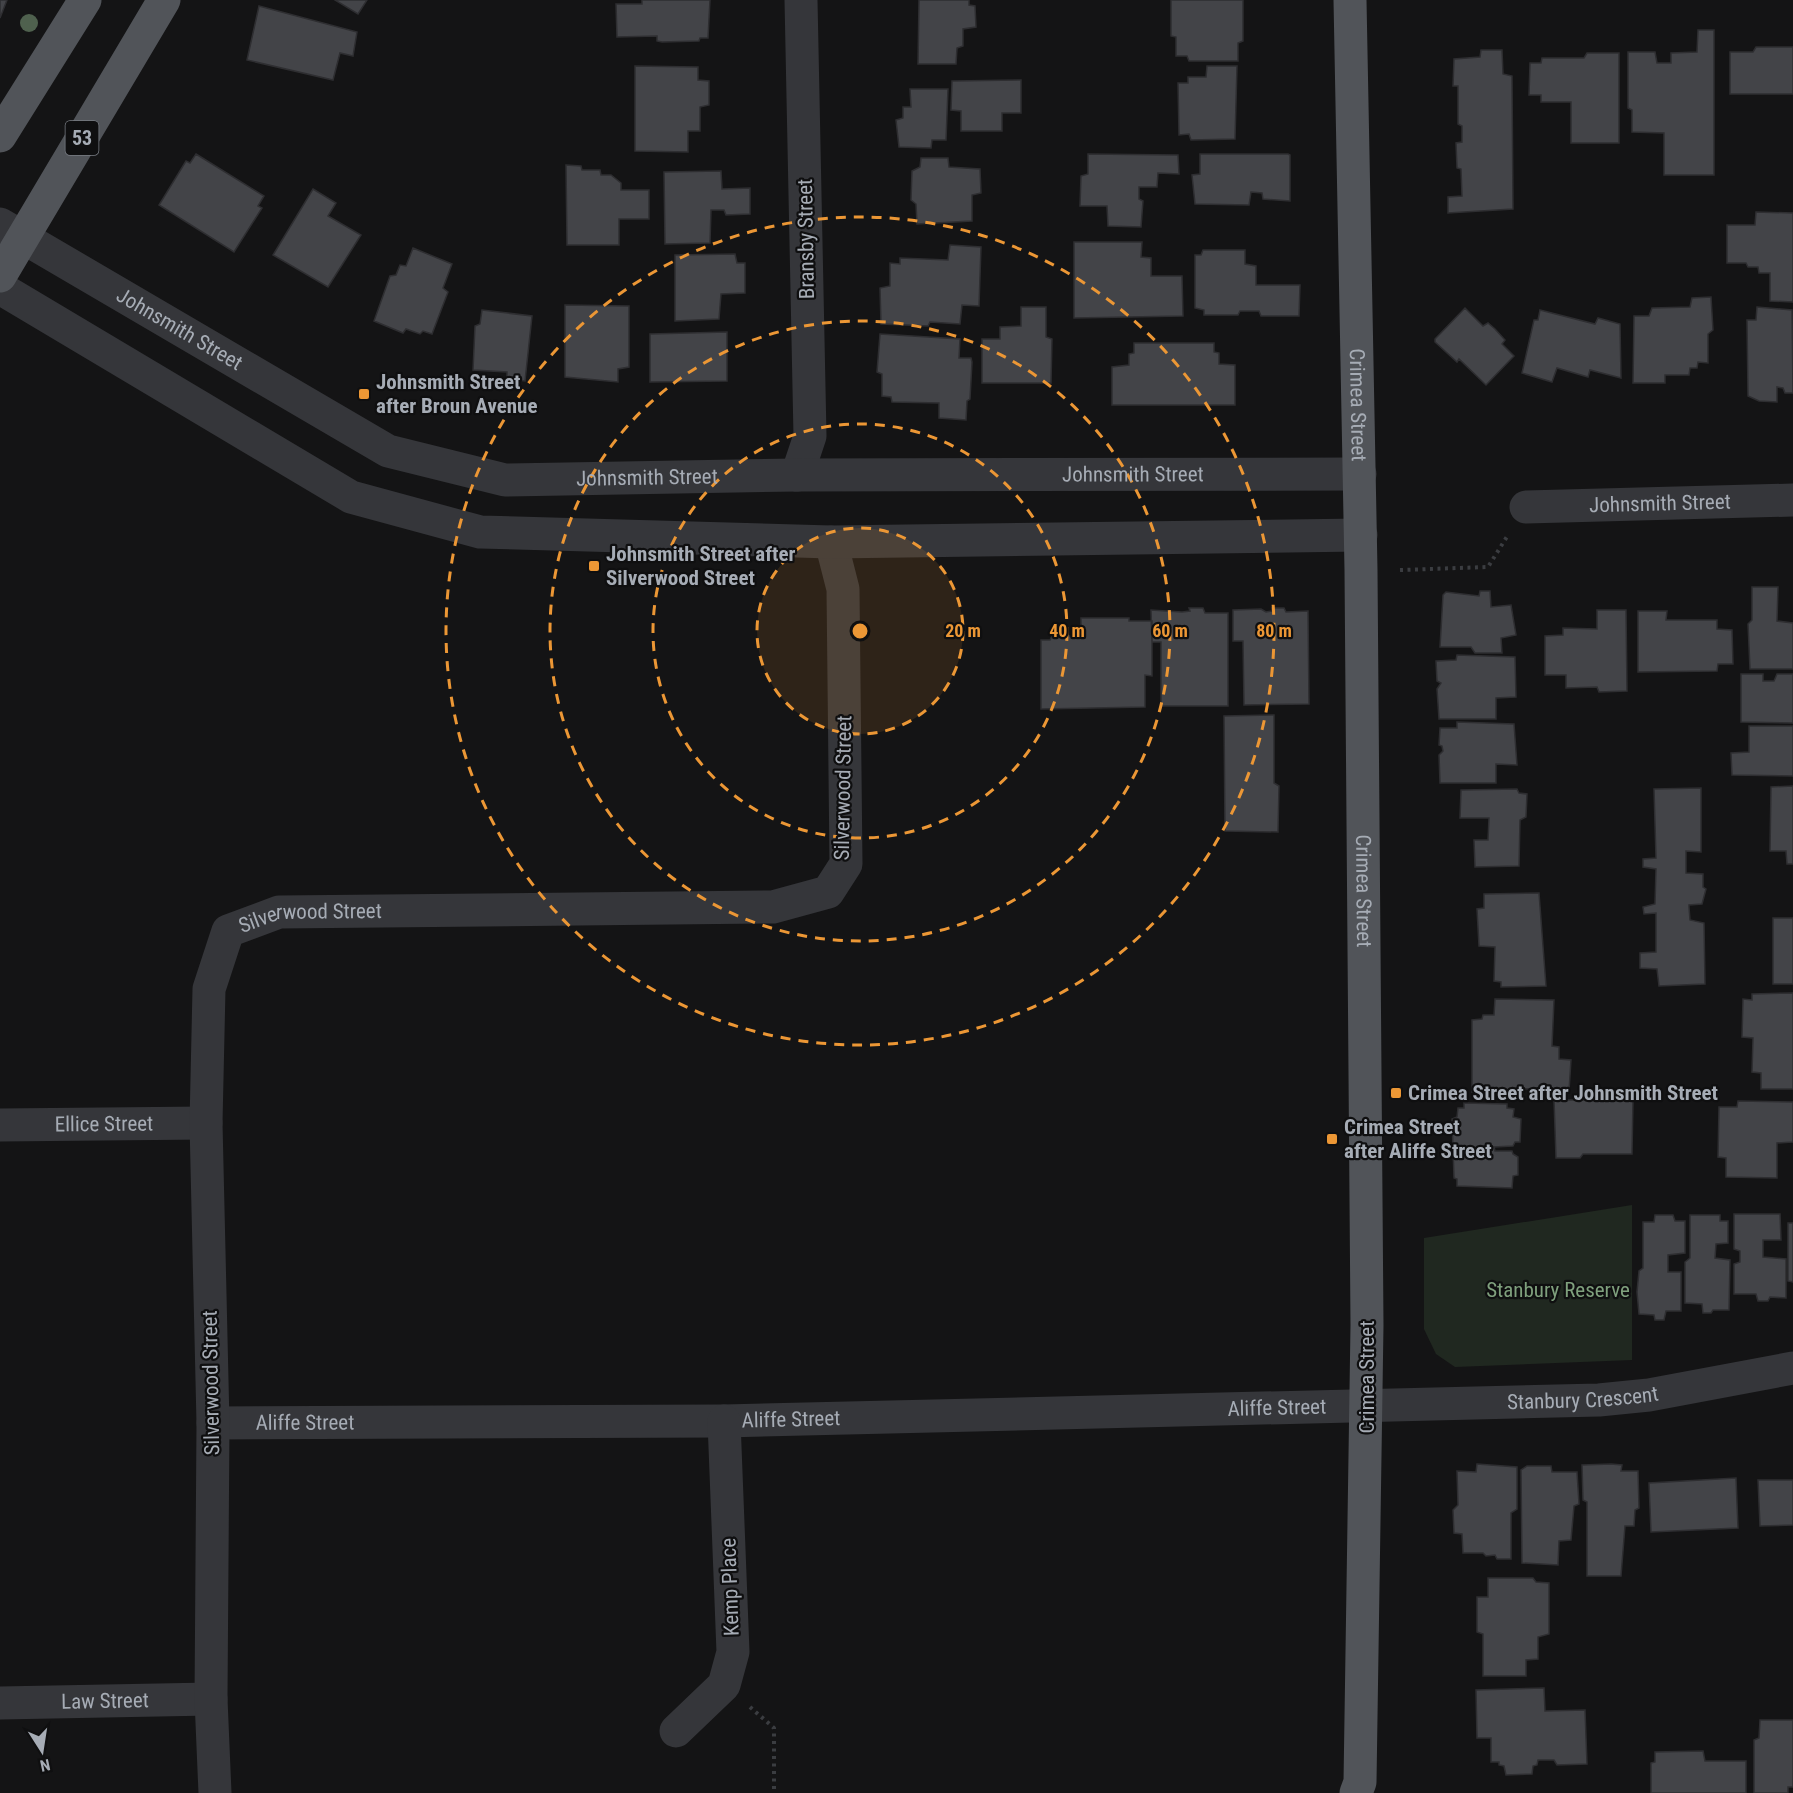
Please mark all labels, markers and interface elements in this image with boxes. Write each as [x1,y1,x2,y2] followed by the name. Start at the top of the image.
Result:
[66,121,98,155] road number: 53
[793,179,819,299] street label: Bransby Street
[112,283,247,375] street label: Johnsmith Street
[1345,348,1371,462] street label: Crimea Street
[376,370,537,418] place label: Johnsmith Street after Broun Avenue
[357,387,371,401] marker: Johnsmith Street after Broun Avenue
[1062,462,1204,487] street label: Johnsmith Street
[576,464,718,491] street label: Johnsmith Street
[1589,490,1731,517] street label: Johnsmith Street
[606,542,796,590] place label: Johnsmith Street after Silverwood Street
[587,559,601,573] marker: Johnsmith Street after Silverwood Street
[945,620,981,641] text: 20 m
[1049,620,1085,641] text: 40 m
[1152,620,1188,641] text: 60 m
[1256,620,1292,641] text: 80 m
[850,621,870,641] centre of rings
[830,715,856,861] street label: Silverwood Street
[1351,834,1376,947] street label: Crimea Street
[235,899,382,938] street label: Silverwood Street
[1408,1081,1718,1105] place label: Crimea Street after Johnsmith Street
[1389,1086,1403,1100] marker: Crimea Street after Johnsmith Street
[55,1112,153,1136] street label: Ellice Street
[1344,1115,1492,1163] place label: Crimea Street after Aliffe Street
[1325,1132,1339,1146] marker: Crimea Street after Aliffe Street
[1486,1278,1630,1302] park label: Stanbury Reserve
[198,1310,224,1456] street label: Silverwood Street
[1355,1321,1379,1433] street label: Crimea Street
[1507,1382,1660,1414] street label: Stanbury Crescent
[1227,1395,1326,1421] street label: Aliffe Street
[741,1406,841,1433] street label: Aliffe Street
[256,1410,354,1435] street label: Aliffe Street
[716,1537,744,1636] street label: Kemp Place
[61,1688,149,1714] street label: Law Street
[12,1721,72,1781] north arrow
[38,1755,52,1775] text: N

